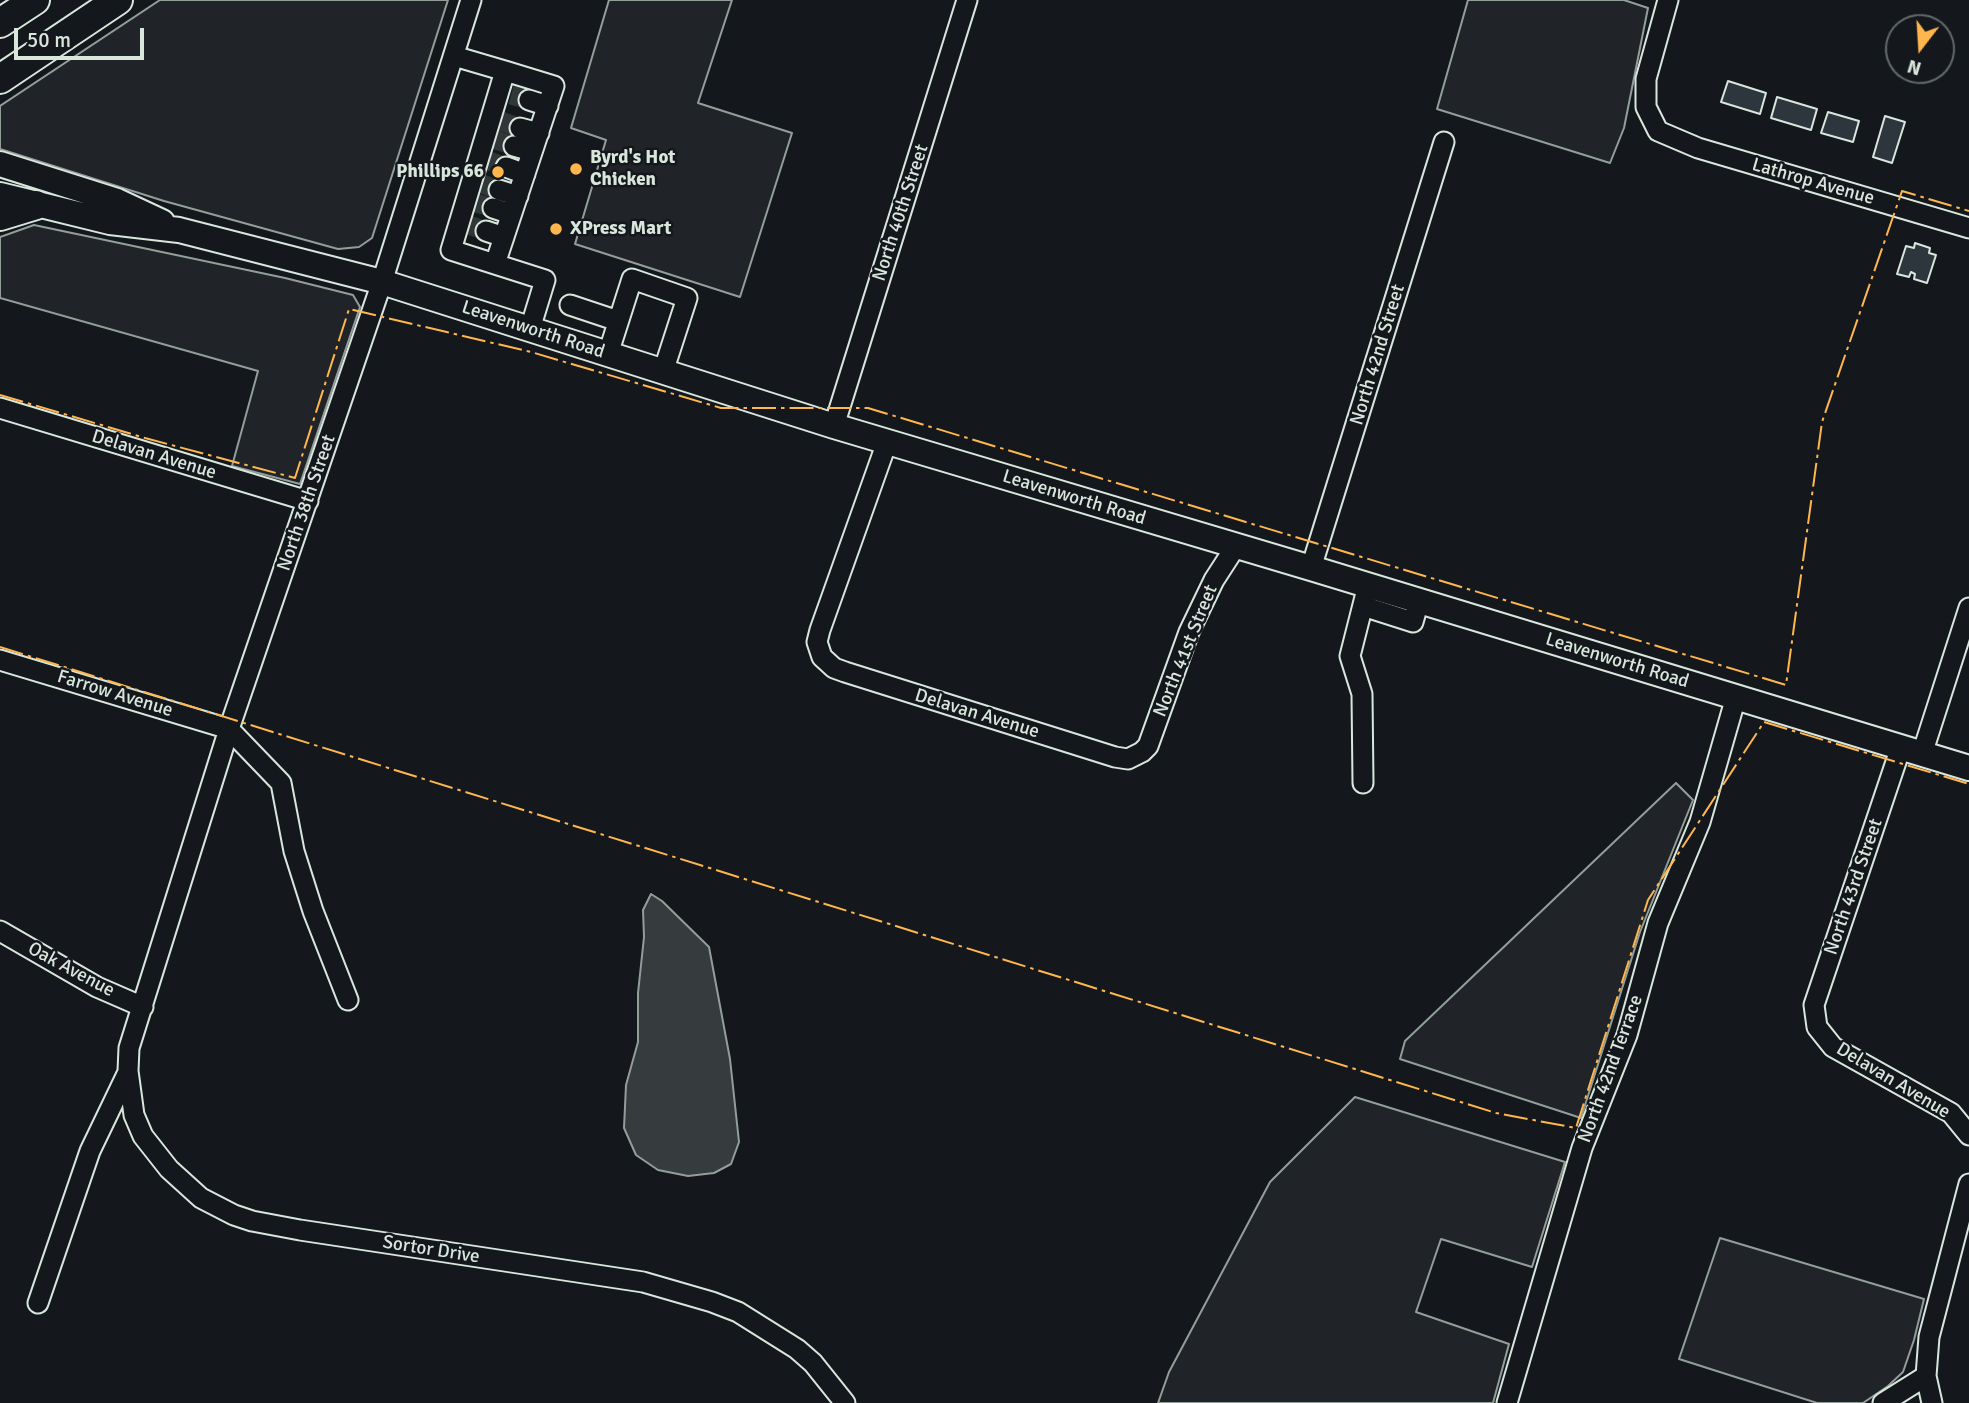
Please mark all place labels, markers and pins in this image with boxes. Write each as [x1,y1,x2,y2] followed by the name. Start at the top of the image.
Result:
[590,147,675,191] place label: Byrd's Hot Chicken
[396,161,484,183] place label: Phillips 66
[568,161,584,177] marker: Byrd's Hot Chicken
[490,164,506,180] marker: Phillips 66
[570,218,671,240] place label: XPress Mart
[548,221,564,237] marker: XPress Mart

